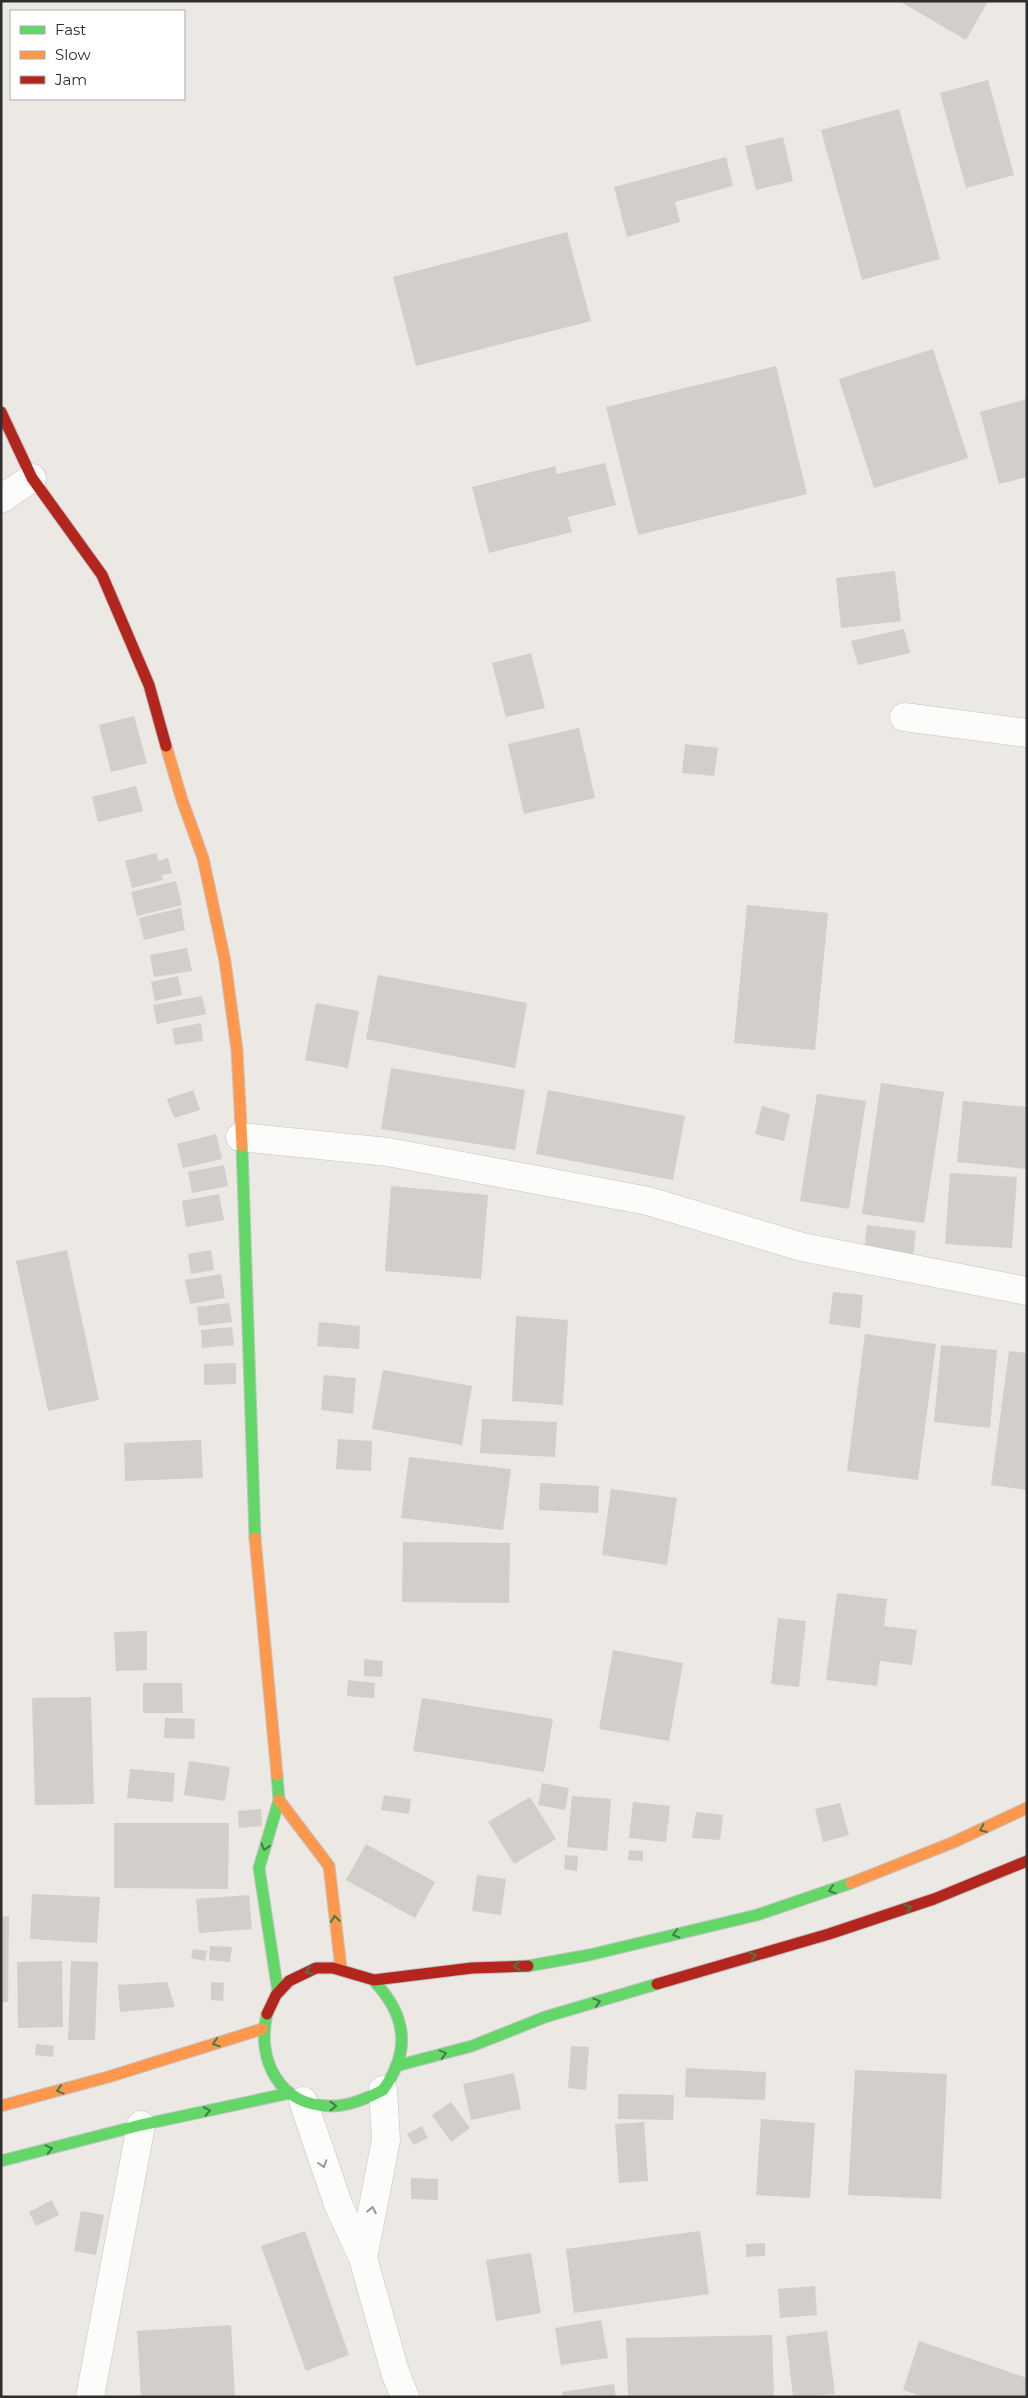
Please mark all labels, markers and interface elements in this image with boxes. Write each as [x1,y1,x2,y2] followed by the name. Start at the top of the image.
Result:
[10,10,185,100] legend
[55,20,86,39] text: Fast
[55,45,91,64] text: Slow
[54,70,87,89] text: Jam
[979,1823,988,1833] one-way arrow
[261,1842,271,1851] one-way arrow
[828,1884,837,1894] one-way arrow
[903,1903,912,1913] one-way arrow
[330,1915,341,1923] one-way arrow
[671,1928,680,1939] one-way arrow
[748,1951,756,1961] one-way arrow
[513,1960,521,1971] one-way arrow
[306,1965,314,1975] one-way arrow
[592,1997,600,2007] one-way arrow
[212,2038,221,2048] one-way arrow
[439,2049,448,2060] one-way arrow
[57,2085,65,2095] one-way arrow
[330,2101,337,2111] one-way arrow
[202,2106,211,2117] one-way arrow
[44,2144,53,2155] one-way arrow
[317,2159,327,2168] one-way arrow
[367,2205,377,2214] one-way arrow

